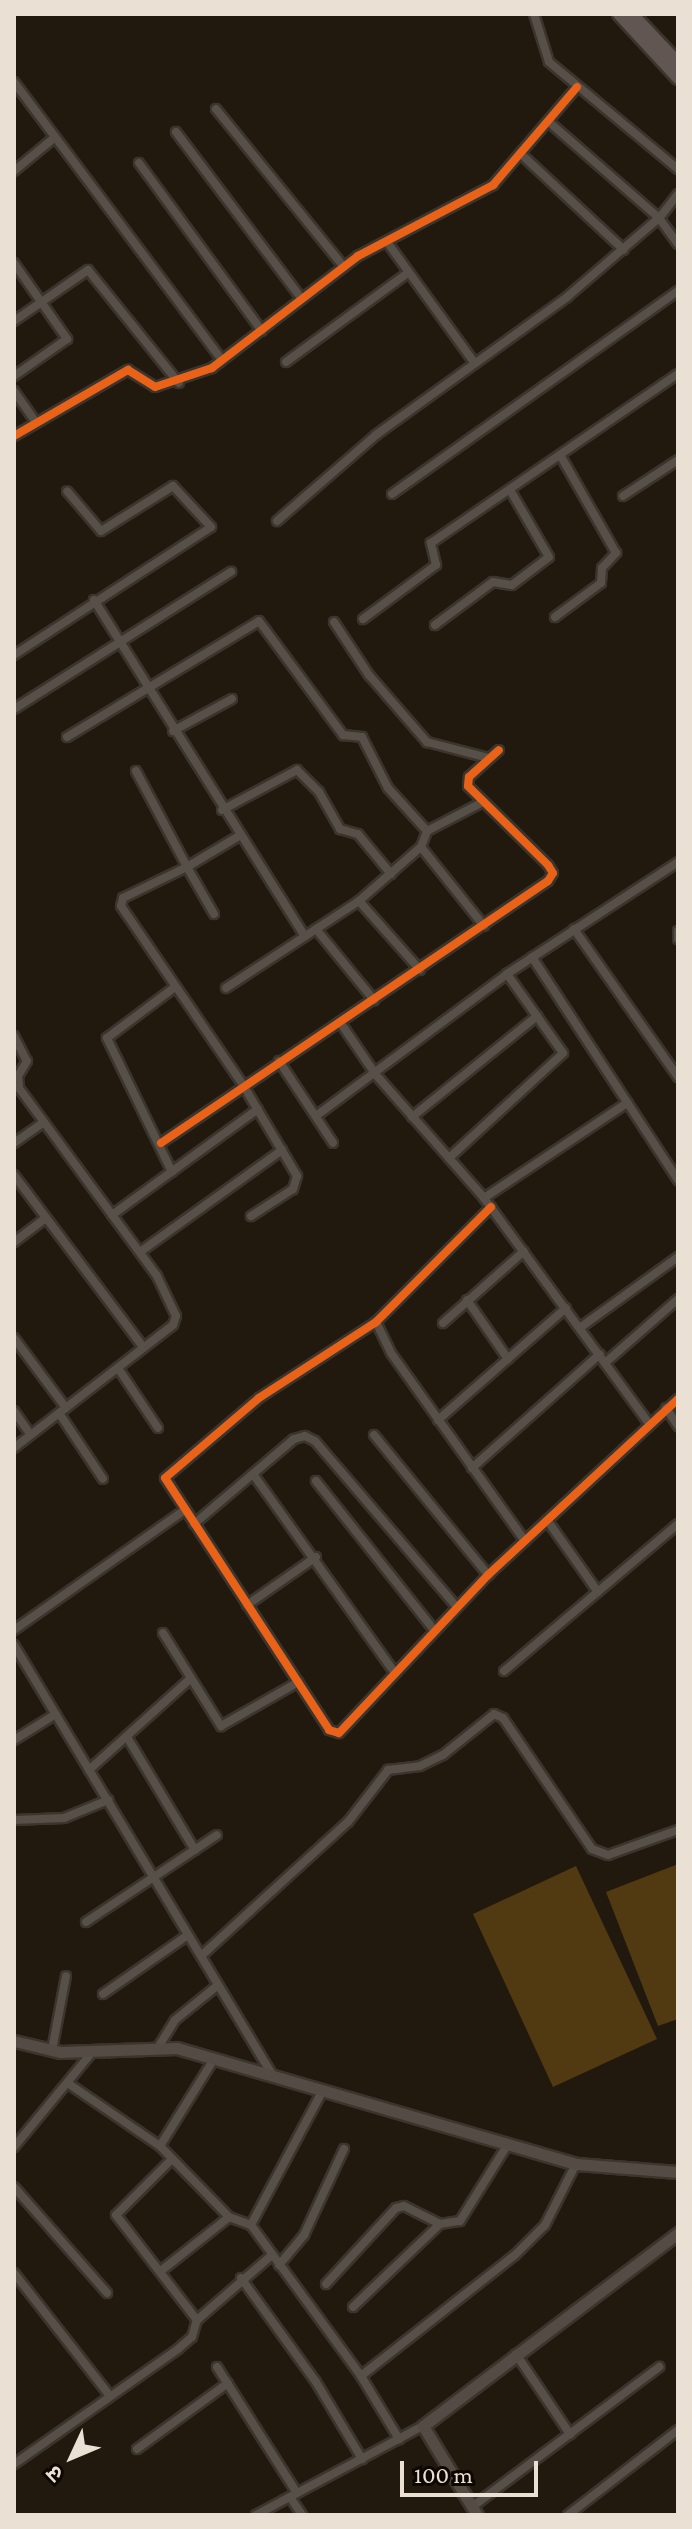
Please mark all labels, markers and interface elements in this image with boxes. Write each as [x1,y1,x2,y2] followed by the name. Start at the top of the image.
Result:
[32,2417,112,2497] north arrow
[404,2445,542,2495] scale bar
[41,2461,68,2487] text: उ
[414,2461,473,2488] text: 100 m

